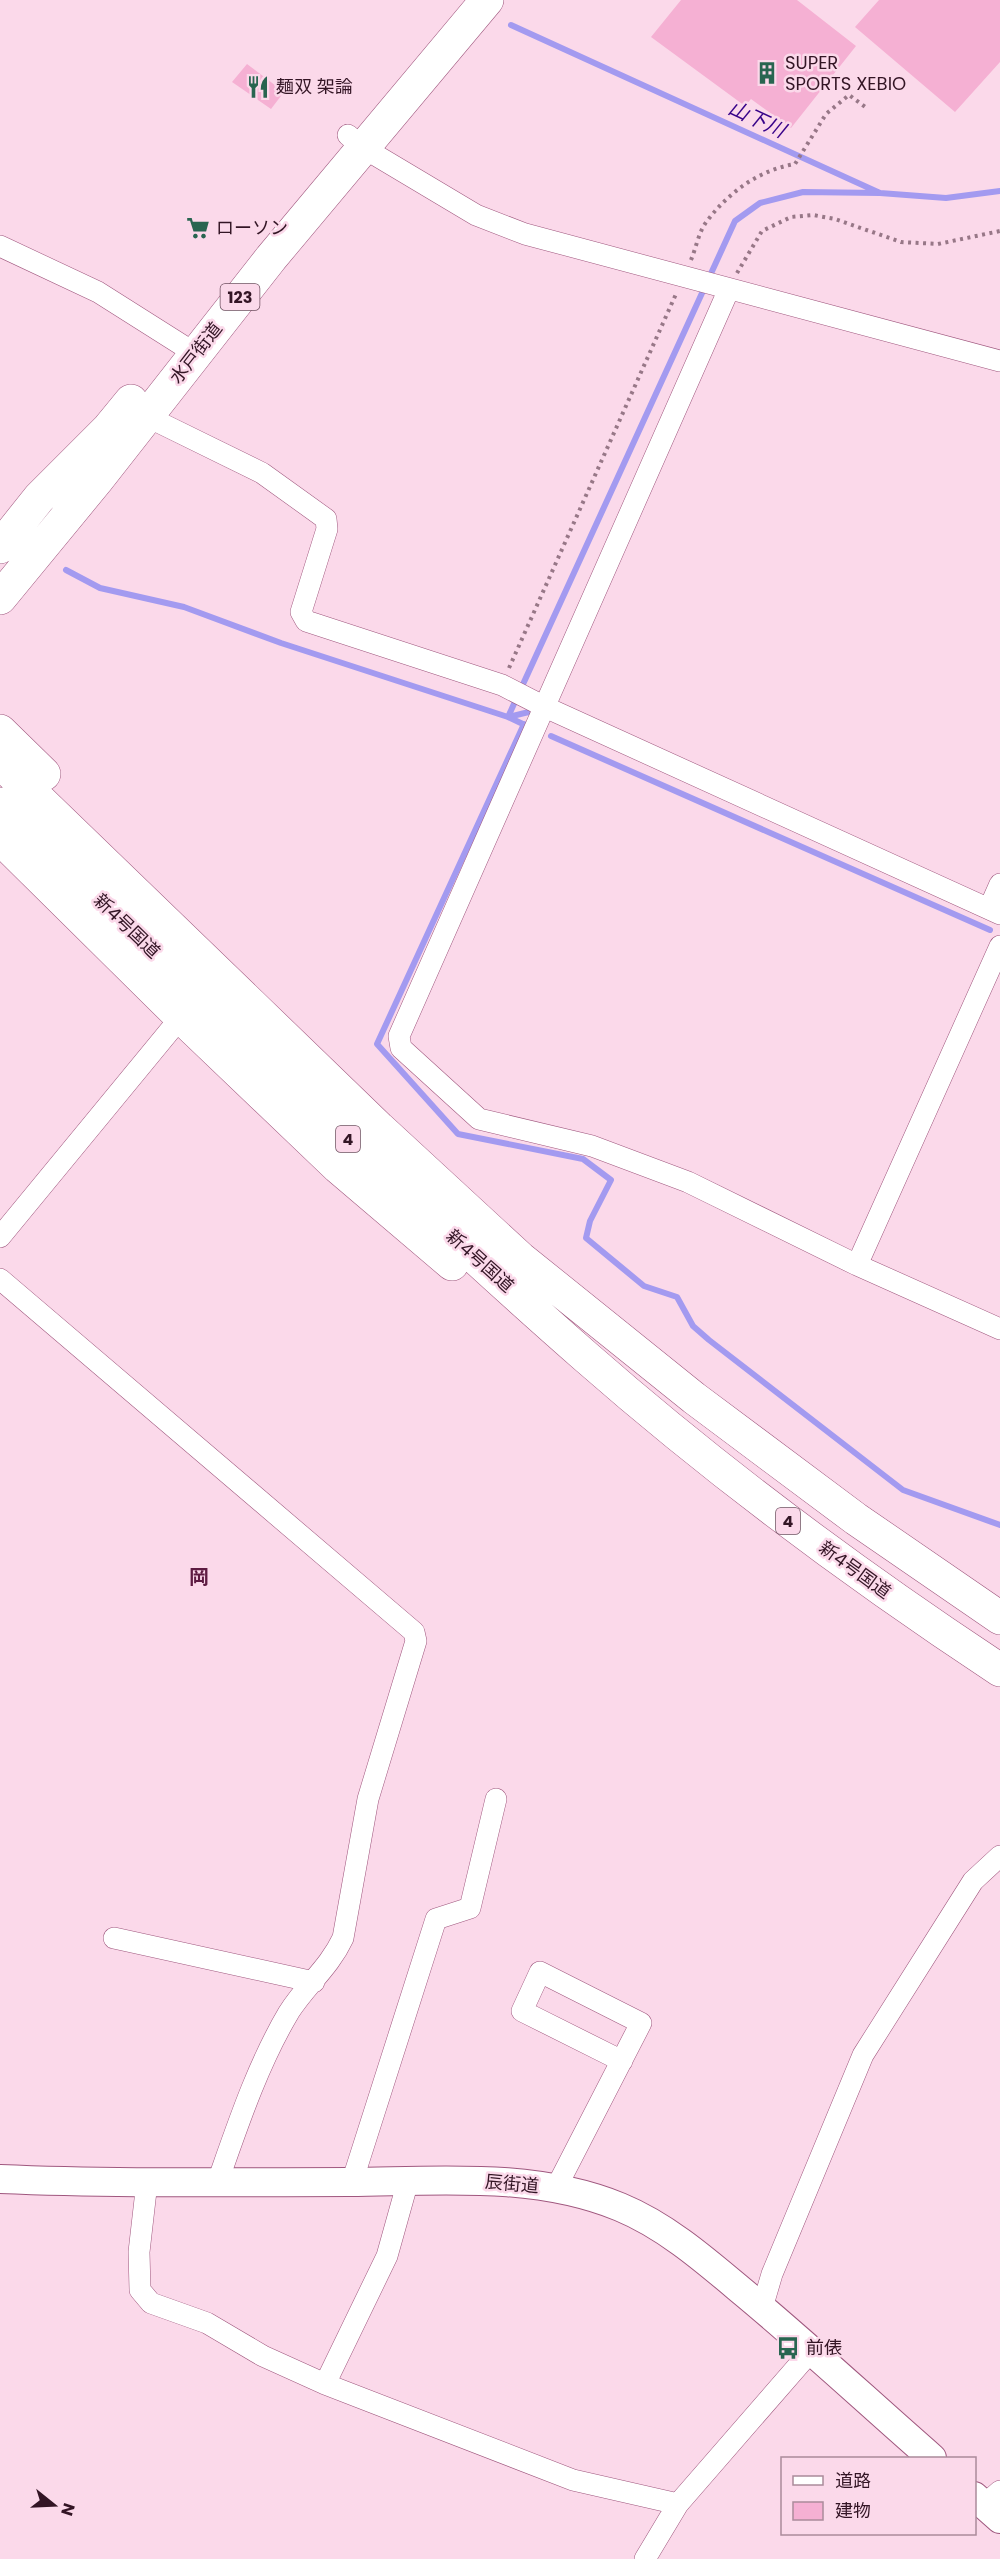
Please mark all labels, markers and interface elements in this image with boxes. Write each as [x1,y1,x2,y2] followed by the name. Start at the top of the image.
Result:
[785,50,906,96] place label: SUPER SPORTS XEBIO
[754,60,780,86] building icon: SUPER SPORTS XEBIO
[245,74,271,100] restaurant icon: 麺双 架論
[276,74,353,99] place label: 麺双 架論
[724,94,792,145] water label: 山下川
[185,215,211,241] supermarket icon: ローソン
[216,215,288,240] place label: ローソン
[220,284,260,310] road number: 123
[164,317,228,389] street label: 水戸街道
[89,888,166,964] street label: 新4号国道
[336,1126,360,1152] road number: 4
[441,1223,520,1298] street label: 新4号国道
[776,1508,800,1534] road number: 4
[814,1535,896,1604] street label: 新4号国道
[189,1563,209,1591] district label: 岡
[484,2169,540,2198] street label: 辰街道
[775,2335,801,2361] bus stop icon: 前俵
[806,2335,842,2360] place label: 前俵
[781,2457,976,2535] legend
[835,2468,871,2493] text: 道路
[24,2475,84,2535] north arrow
[835,2498,871,2523] text: 建物
[55,2500,81,2519] text: N

